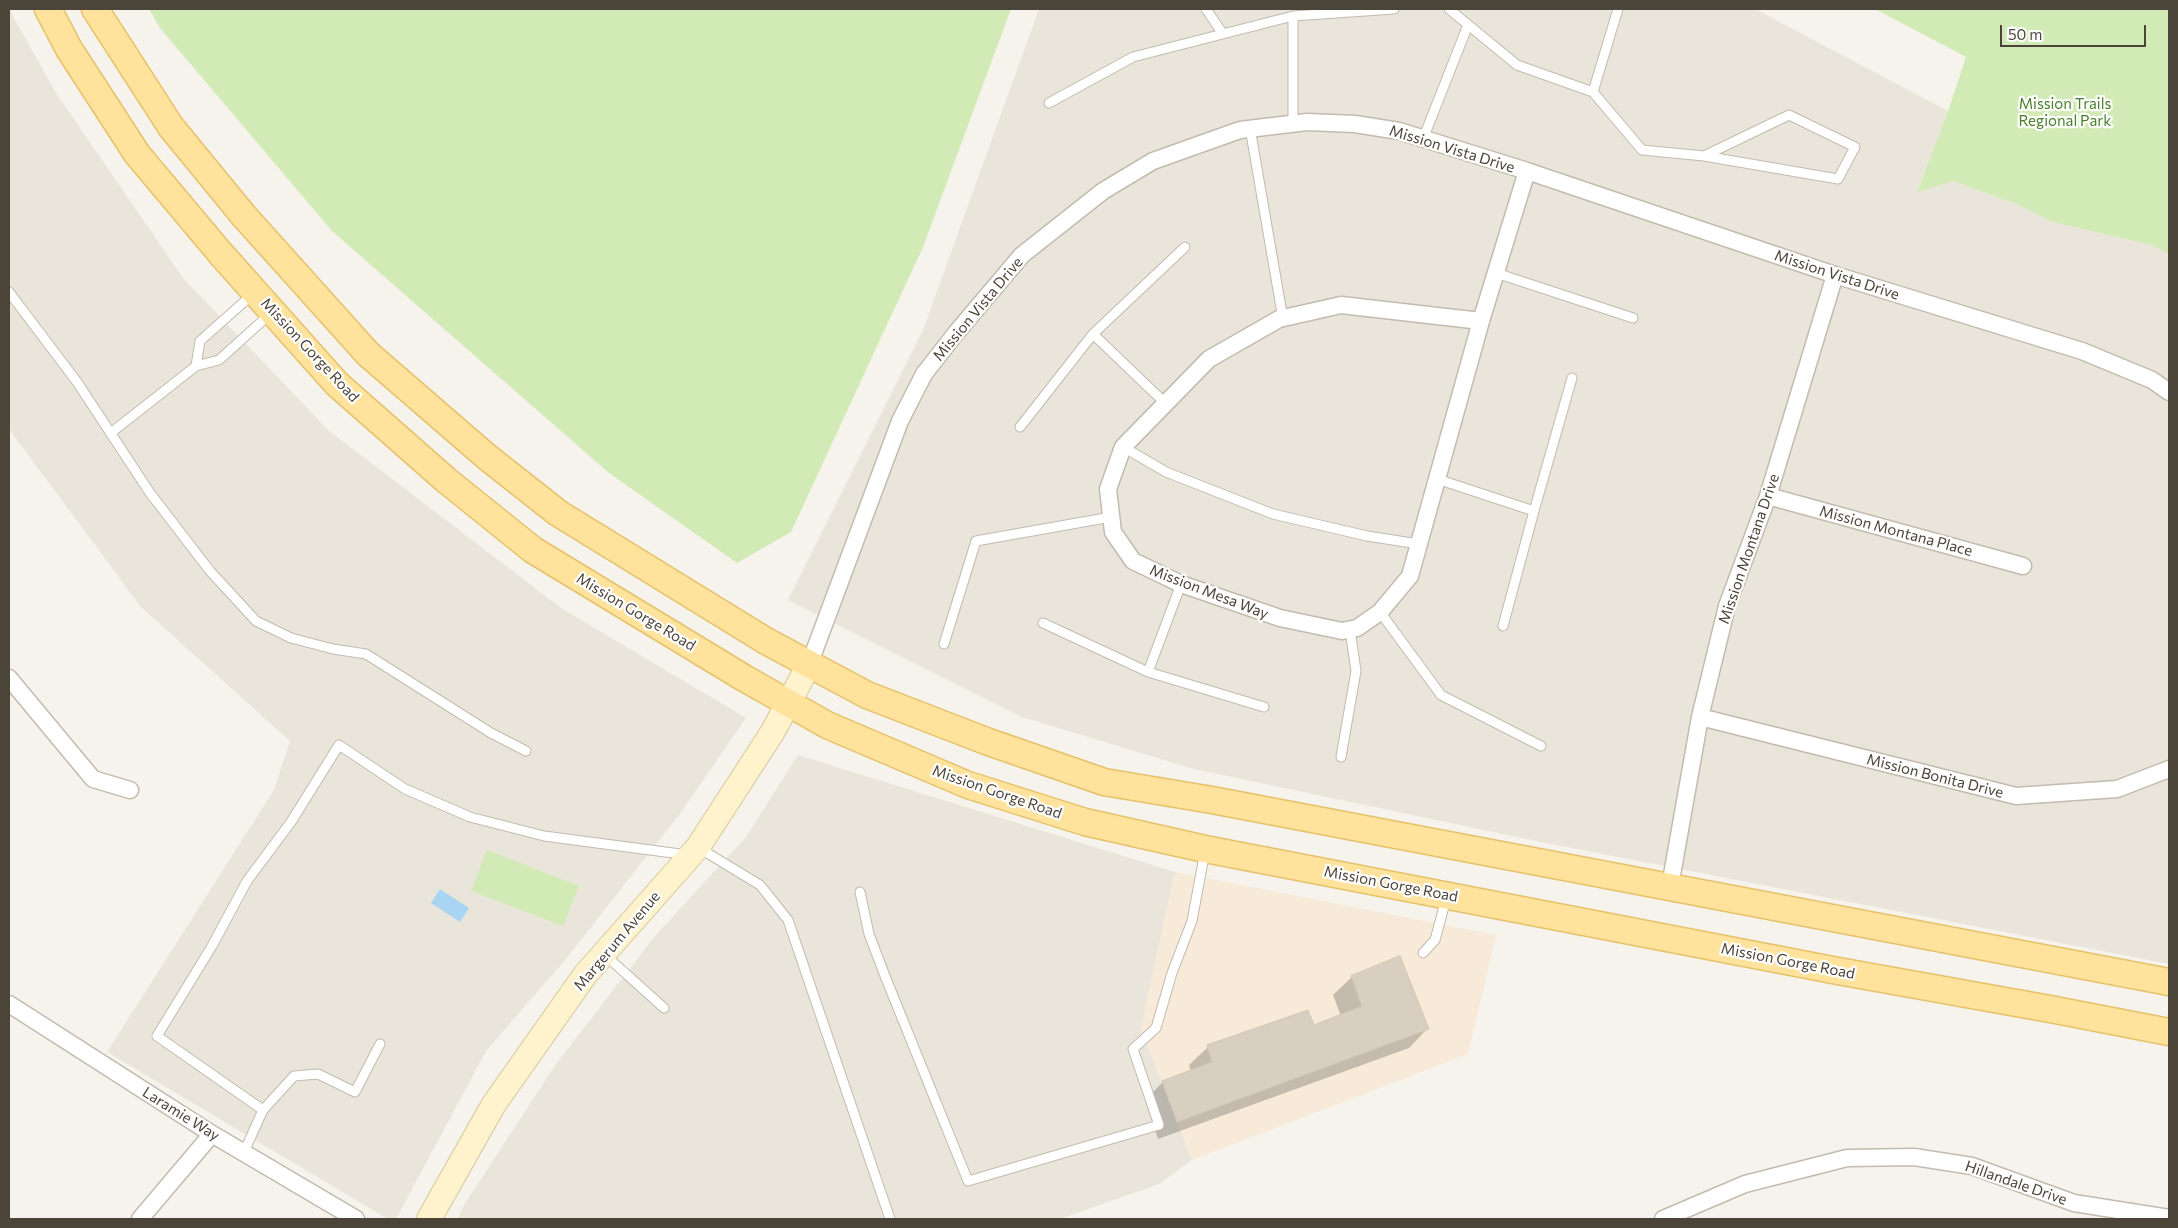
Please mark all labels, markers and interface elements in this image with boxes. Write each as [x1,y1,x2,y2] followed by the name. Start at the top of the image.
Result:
[2003,15,2149,47] scale bar
[2008,25,2042,43] text: 50 m
[2019,95,2111,130] park label: Mission Trails Regional Park
[1387,121,1517,177] street label: Mission Vista Drive
[1772,246,1902,304] street label: Mission Vista Drive
[929,253,1027,365] street label: Mission Vista Drive
[257,294,363,406] street label: Mission Gorge Road
[1715,472,1783,626] street label: Mission Montana Drive
[1817,502,1975,560] street label: Mission Montana Place
[1147,561,1271,623] street label: Mission Mesa Way
[573,569,699,655] street label: Mission Gorge Road
[1865,750,2005,802] street label: Mission Bonita Drive
[930,761,1064,823] street label: Mission Gorge Road
[1323,862,1459,906] street label: Mission Gorge Road
[570,888,664,994] street label: Margerum Avenue
[1720,939,1856,983] street label: Mission Gorge Road
[139,1083,223,1145] street label: Laramie Way
[1963,1157,2069,1209] street label: Hillandale Drive

